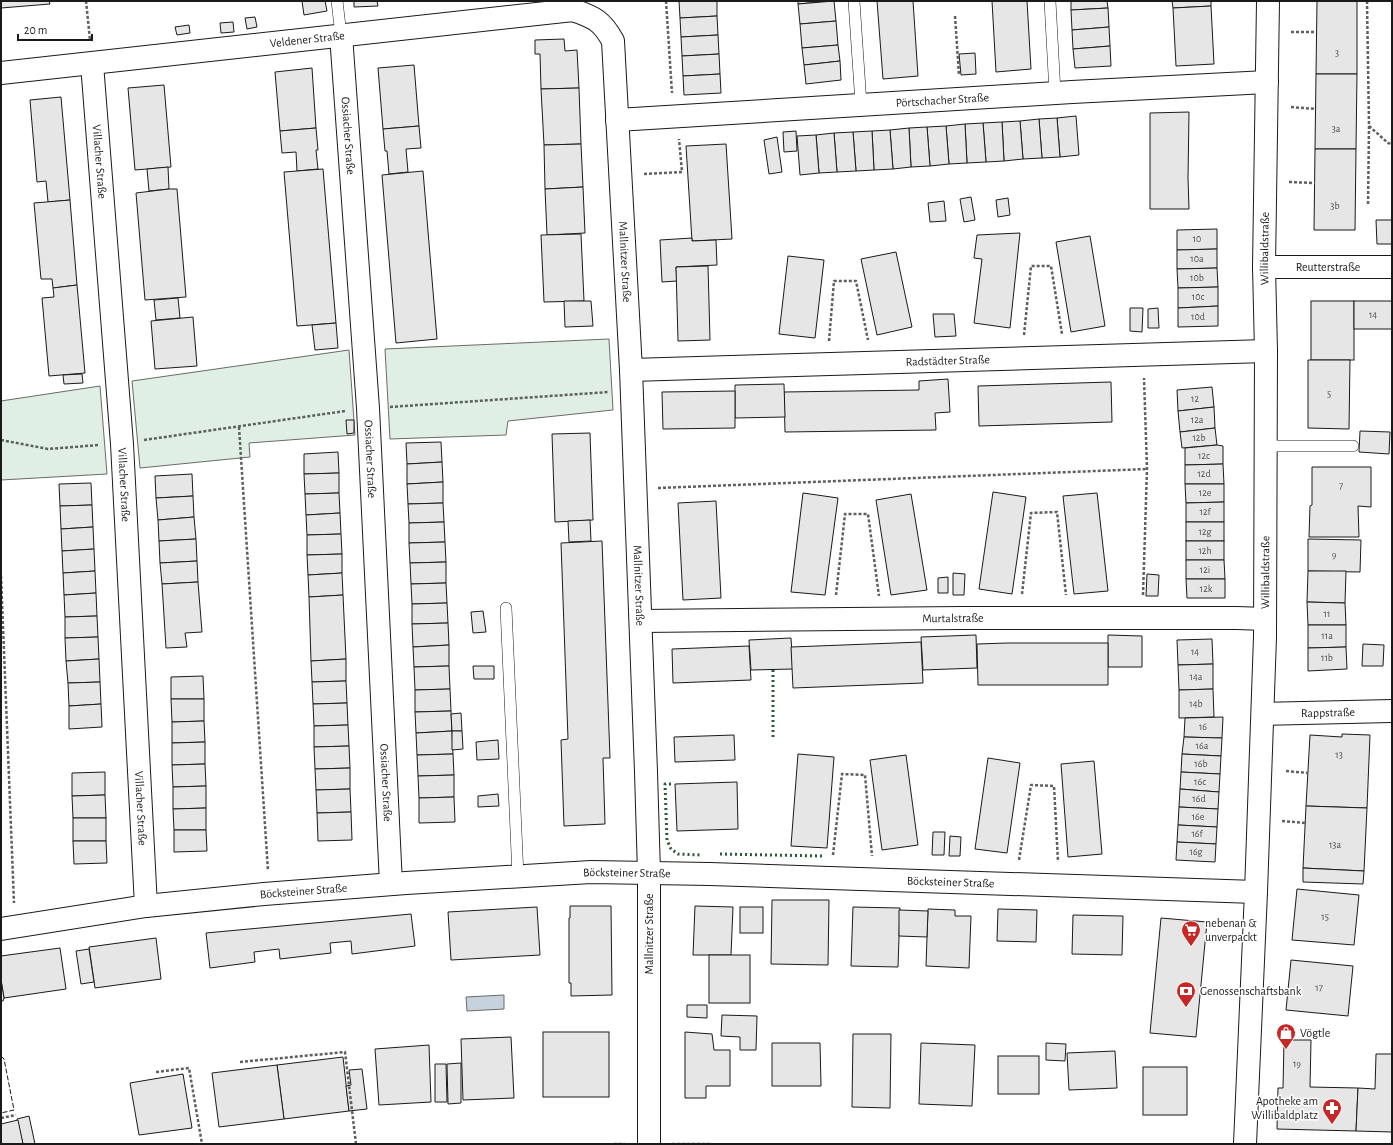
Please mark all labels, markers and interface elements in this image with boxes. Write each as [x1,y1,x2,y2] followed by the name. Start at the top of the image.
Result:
[18,16,92,42] scale bar
[24,24,47,36] text: 20 m
[269,29,345,49] street label: Veldener Straße
[1335,48,1339,58] house number: 3
[895,91,989,109] street label: Pörtschacher Straße
[339,96,357,175] street label: Ossiacher Straße
[91,124,109,199] street label: Villacher Straße
[1332,124,1341,134] house number: 3a
[1330,201,1340,211] house number: 3b
[1258,212,1271,285] street label: Willibaldstraße
[617,221,633,303] street label: Mallnitzer Straße
[1193,234,1201,244] house number: 10
[1190,254,1204,264] house number: 10a
[1296,261,1360,273] street label: Reutterstraße
[1190,273,1204,283] house number: 10b
[1192,292,1204,302] house number: 10c
[1369,310,1377,320] house number: 14
[1191,312,1205,322] house number: 10d
[906,353,990,368] street label: Radstädter Straße
[1327,389,1331,399] house number: 5
[1191,394,1199,404] house number: 12
[1191,415,1204,425] house number: 12a
[363,420,378,498] street label: Ossiacher Straße
[1192,433,1206,443] house number: 12b
[116,447,132,522] street label: Villacher Straße
[1198,451,1210,461] house number: 12c
[1197,469,1211,479] house number: 12d
[1339,481,1343,491] house number: 7
[1199,488,1212,498] house number: 12e
[1199,507,1211,517] house number: 12f
[1199,527,1212,537] house number: 12g
[1259,536,1271,609] street label: Willibaldstraße
[632,545,647,626] street label: Mallnitzer Straße
[1198,546,1212,556] house number: 12h
[1332,550,1337,560] house number: 9
[1200,565,1210,575] house number: 12i
[1200,584,1213,594] house number: 12k
[1324,609,1330,619] house number: 11
[922,612,984,624] street label: Murtalstraße
[1321,631,1333,641] house number: 11a
[1191,647,1199,657] house number: 14
[1321,653,1333,663] house number: 11b
[1190,672,1203,682] house number: 14a
[1189,699,1203,709] house number: 14b
[1301,706,1355,719] street label: Rappstraße
[1199,722,1207,732] house number: 16
[1196,741,1209,751] house number: 16a
[378,743,394,822] street label: Ossiacher Straße
[1335,750,1343,760] house number: 13
[1194,759,1208,769] house number: 16b
[133,771,149,846] street label: Villacher Straße
[1194,777,1206,787] house number: 16c
[1192,794,1206,804] house number: 16d
[1192,812,1205,822] house number: 16e
[1191,829,1204,839] house number: 16f
[1329,840,1341,850] house number: 13a
[1189,847,1203,857] house number: 16g
[583,866,671,879] street label: Böcksteiner Straße
[907,874,995,889] street label: Böcksteiner Straße
[259,882,348,900] street label: Böcksteiner Straße
[643,894,655,974] street label: Mallnitzer Straße
[1321,912,1329,922] house number: 15
[1205,917,1257,943] place label: nebenan & unverpackt
[1180,919,1202,947] supermarket icon: nebenan & unverpackt
[1175,980,1197,1008] bank icon: Genossenschaftsbank
[1315,983,1323,993] house number: 17
[1200,985,1302,997] place label: Genossenschaftsbank
[1275,1022,1297,1050] shop icon: Vögtle
[1300,1027,1330,1039] place label: Vögtle
[1293,1059,1301,1069] house number: 19
[1251,1095,1318,1121] place label: Apotheke am Willibaldplatz
[1321,1097,1343,1125] pharmacy icon: Apotheke am Willibaldplatz

